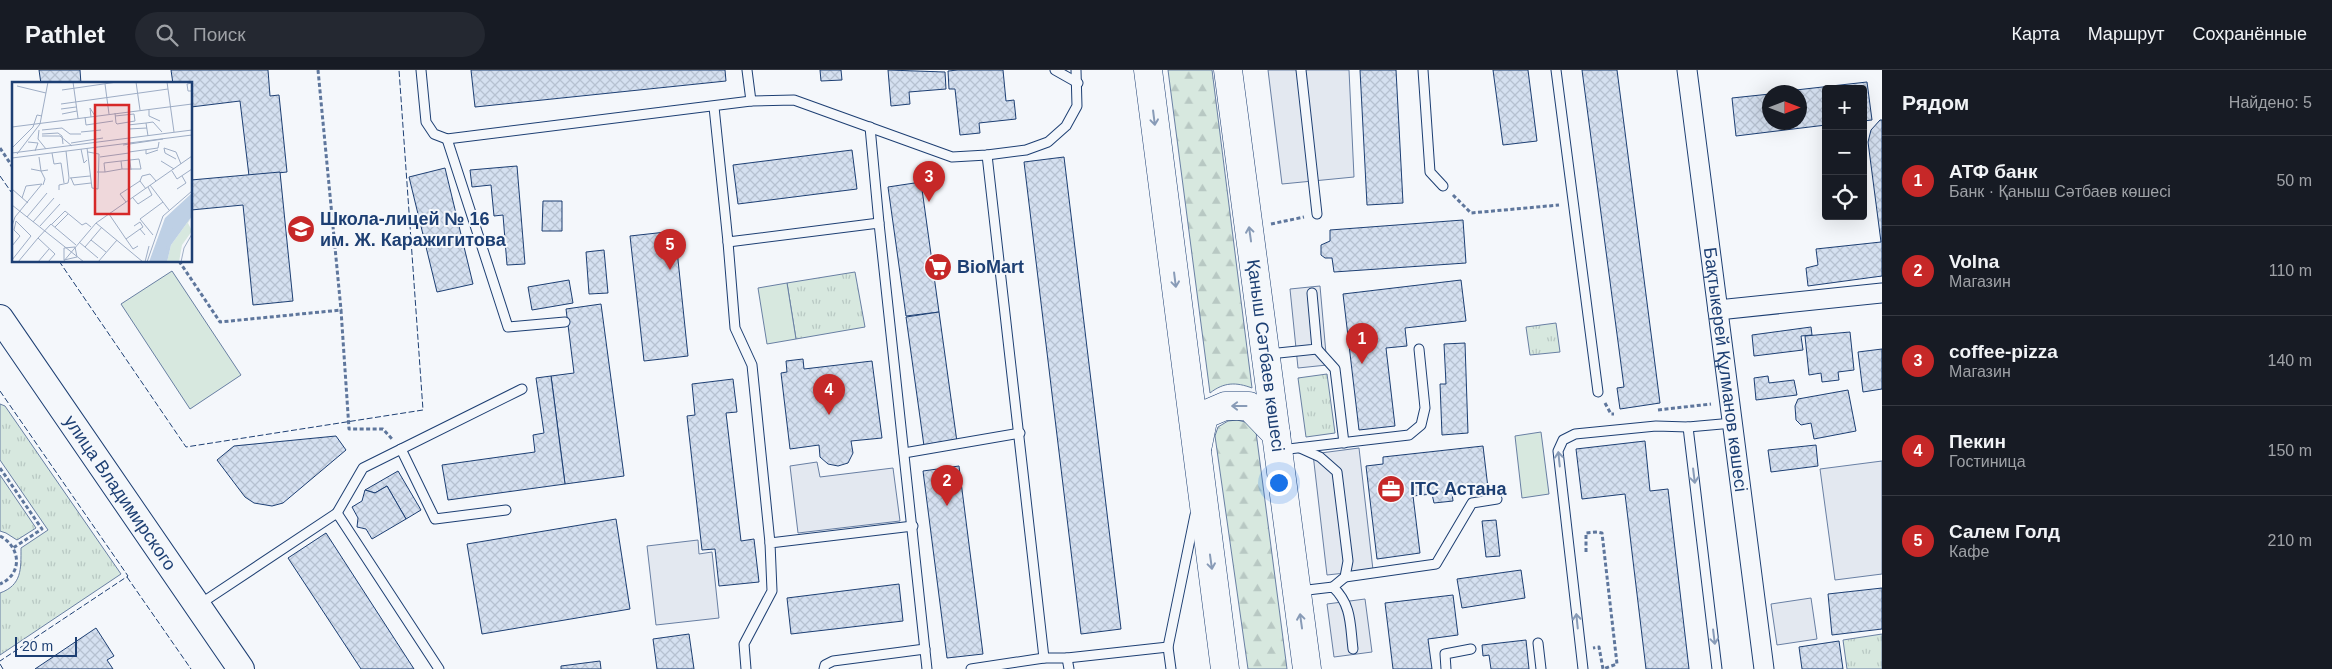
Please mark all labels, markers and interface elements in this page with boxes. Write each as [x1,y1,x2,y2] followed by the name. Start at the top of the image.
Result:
[135,12,485,57] search box
[25,21,105,48] text: Pathlet
[153,21,181,49] icon: search
[193,24,246,45] text: Поиск
[2012,24,2060,44] text: Карта
[2088,24,2164,44] text: Маршрут
[2192,24,2307,44] text: Сохранённые
[12,82,192,262] inset map
[1762,85,1807,130] north arrow
[1822,85,1867,220] map controls
[1822,85,1867,130] button: +
[1902,91,1969,114] text: Рядом
[2229,94,2312,111] text: Найдено: 5
[1150,110,1160,126] one-way arrow
[1822,130,1867,175] button: −
[913,161,945,202] pin: 3
[1949,161,2037,182] text: АТФ банк
[1914,172,1922,189] text: 1
[2276,172,2312,189] text: 50 m
[1822,175,1867,220] button: locate
[1949,183,2171,200] text: Банк · Қаныш Сәтбаев көшесі
[320,209,507,250] place label: Школа-лицей № 16 им. Ж. Каражигитова
[286,214,316,244] school or university icon: Школа-лицей № 16 им. Ж. Каражигитова
[1245,226,1255,242] one-way arrow
[654,229,686,270] pin: 5
[1700,246,1751,493] street label: Бақтыкерей Құлманов көшесі
[1949,251,1999,272] text: Volna
[923,252,953,282] supermarket icon: BioMart
[957,257,1024,277] place label: BioMart
[1243,258,1288,453] street label: Қаныш Сәтбаев көшесі
[1914,262,1922,279] text: 2
[2269,262,2312,279] text: 110 m
[1170,271,1180,287] one-way arrow
[1949,273,2011,290] text: Магазин
[1346,323,1378,364] pin: 1
[1949,341,2058,362] text: coffee-pizza
[1914,352,1922,369] text: 3
[2268,352,2312,369] text: 140 m
[1949,363,2011,380] text: Магазин
[813,374,845,415] pin: 4
[1232,401,1248,411] one-way arrow
[60,412,180,574] street label: улица Владимирского
[1949,431,2006,452] text: Пекин
[1914,442,1922,459] text: 4
[2268,442,2312,459] text: 150 m
[1554,451,1564,467] one-way arrow
[1949,453,2026,470] text: Гостиница
[931,465,963,506] pin: 2
[1689,467,1699,483] one-way arrow
[1266,470,1292,496] your location
[1376,474,1406,504] office icon: ITC Астана
[1410,479,1507,499] place label: ITC Астана
[1949,521,2060,542] text: Салем Голд
[1914,532,1922,549] text: 5
[2268,532,2312,549] text: 210 m
[1949,543,1989,560] text: Кафе
[1206,554,1216,570] one-way arrow
[1295,613,1305,629] one-way arrow
[1572,613,1582,629] one-way arrow
[1709,629,1719,645] one-way arrow
[15,634,78,657] scale bar
[22,638,53,654] text: 20 m

